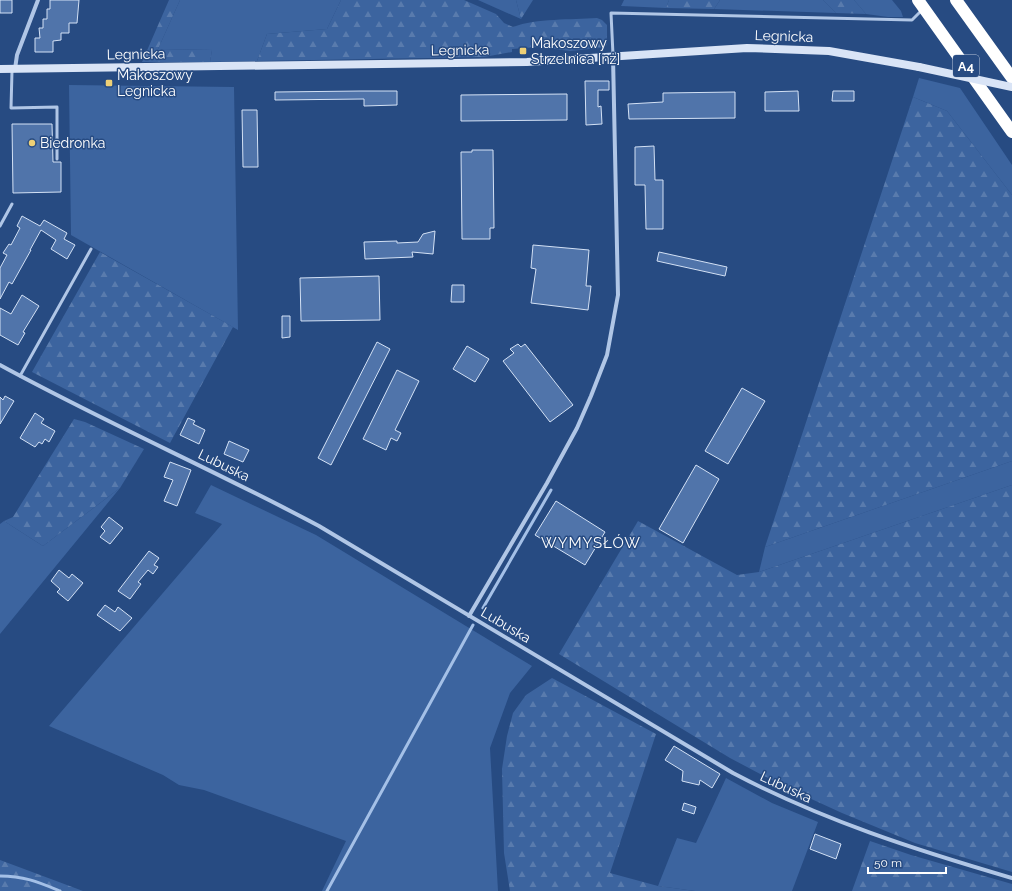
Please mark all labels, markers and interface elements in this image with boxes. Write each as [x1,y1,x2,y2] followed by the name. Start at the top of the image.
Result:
[754,27,814,45] street label: Legnicka
[531,35,620,67] place label: Makoszowy Strzelnica [nż]
[430,41,490,59] street label: Legnicka
[106,45,166,63] street label: Legnicka
[518,46,528,56] marker: Makoszowy Strzelnica [nż]
[953,55,979,77] road number: A4
[117,67,193,99] place label: Makoszowy Legnicka
[104,78,114,88] marker: Makoszowy Legnicka
[40,135,106,151] place label: Biedronka
[27,138,37,148] marker: Biedronka
[196,446,252,484] street label: Lubuska
[541,534,641,552] district label: WYMYSŁÓW
[478,604,534,646] street label: Lubuska
[758,768,814,806] street label: Lubuska
[868,849,946,875] scale bar
[874,856,902,870] text: 50 m

